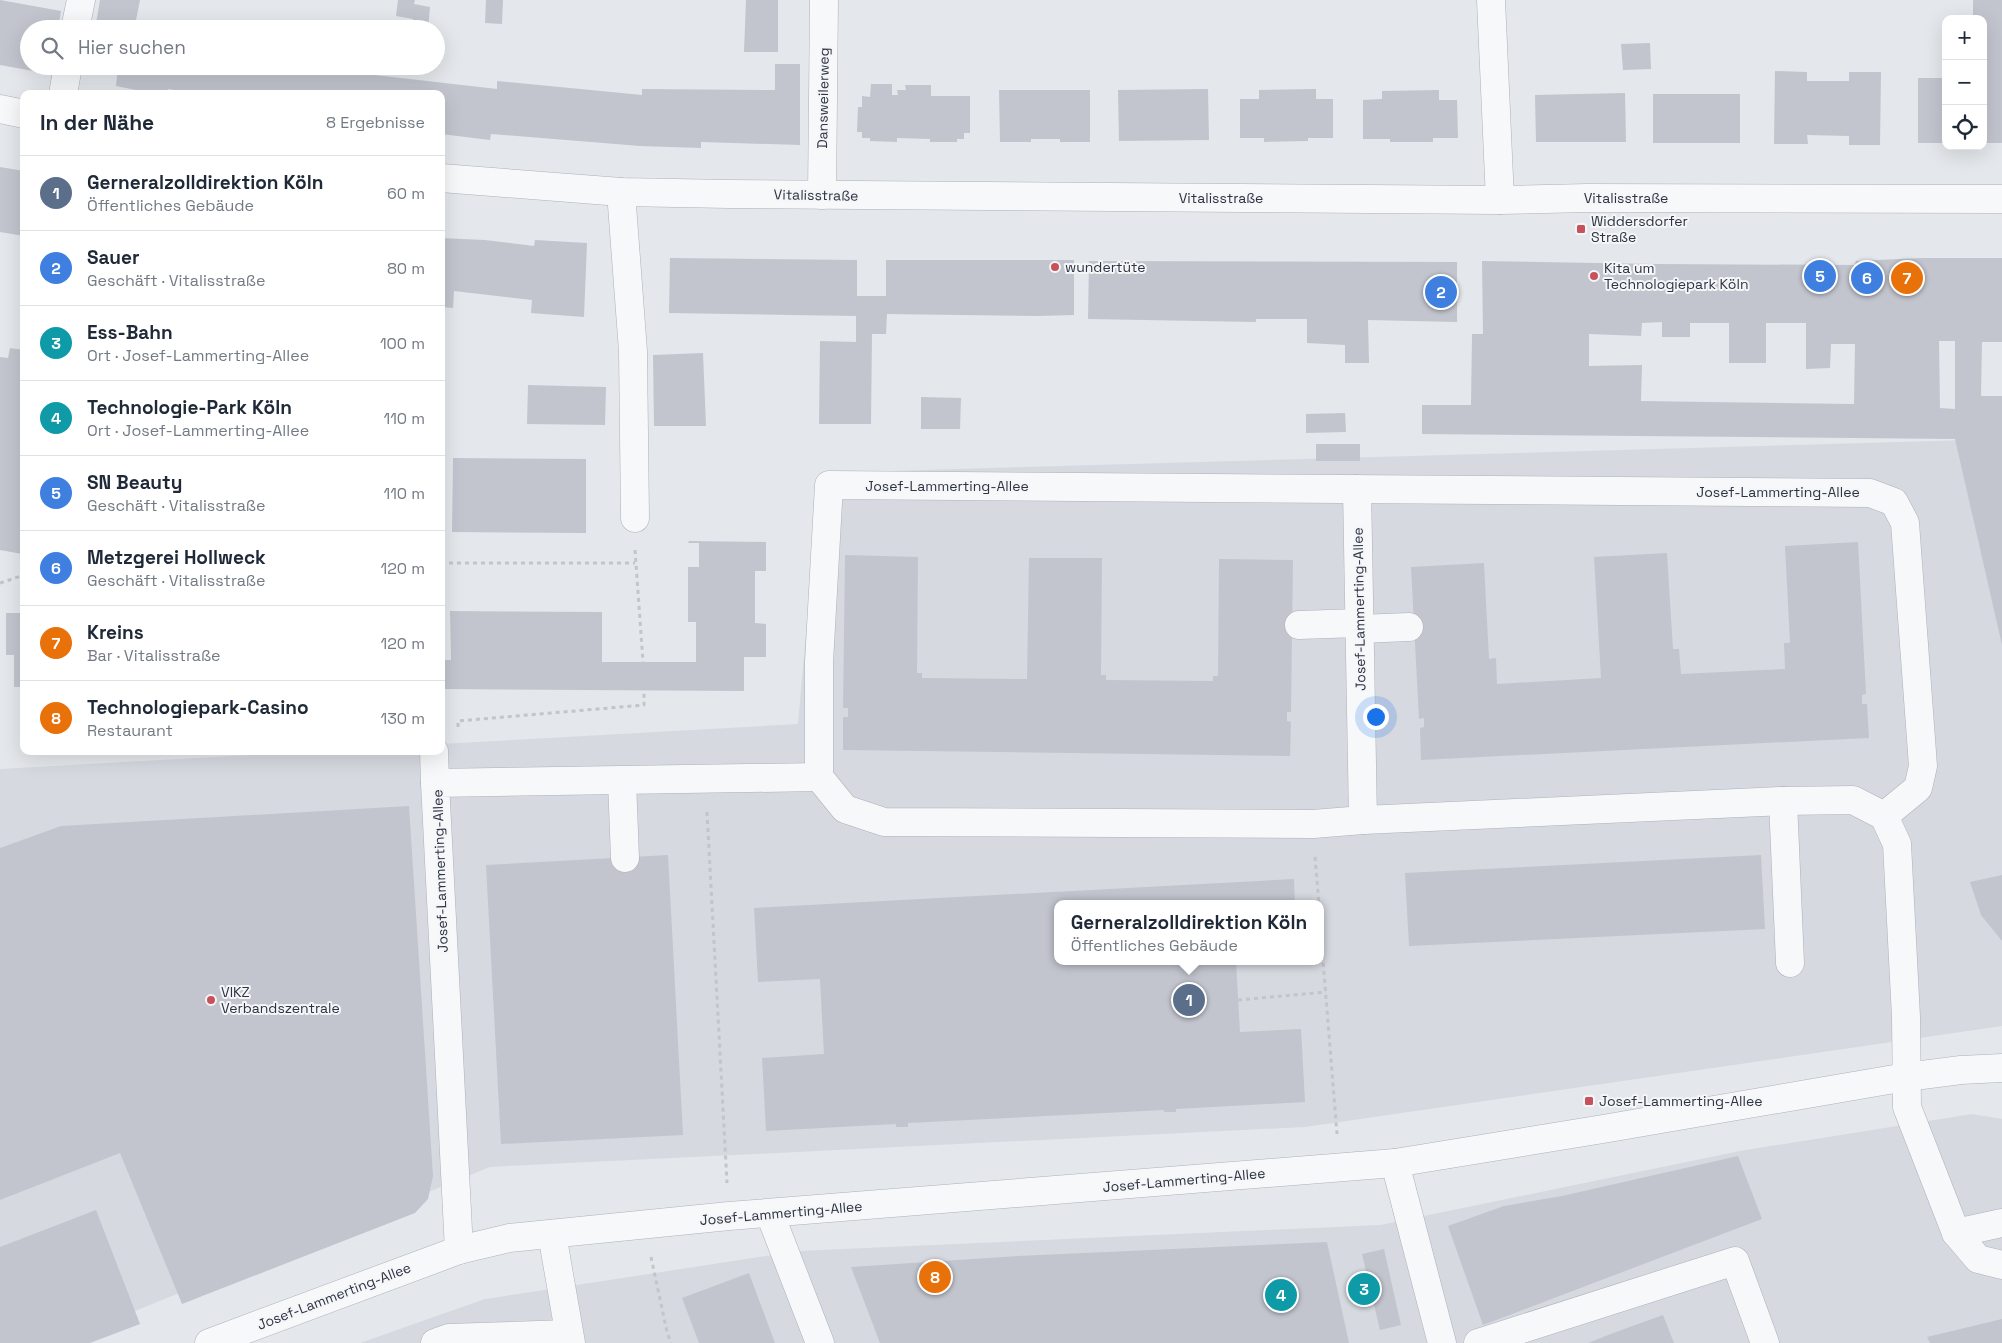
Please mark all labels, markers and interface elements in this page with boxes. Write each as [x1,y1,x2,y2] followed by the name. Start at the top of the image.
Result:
[1942,15,1987,150] map controls
[1942,15,1987,60] button: +
[20,20,445,75] search box
[38,34,66,62] icon: search
[78,35,186,60] text: Hier suchen
[813,47,833,149] street label: Dansweilerweg
[1942,60,1987,105] button: −
[1942,105,1987,150] button: locate
[40,109,154,136] text: In der Nähe
[326,112,425,133] text: 8 Ergebnisse
[87,170,323,195] text: Gerneralzolldirektion Köln
[52,183,60,204] text: 1
[387,183,425,204] text: 60 m
[774,185,858,205] street label: Vitalisstraße
[1179,189,1263,207] street label: Vitalisstraße
[1584,189,1668,207] street label: Vitalisstraße
[87,195,254,216] text: Öffentliches Gebäude
[1591,212,1688,246] place label: Widdersdorfer Straße
[1575,223,1587,235] marker: Widdersdorfer Straße
[87,245,139,270] text: Sauer
[1804,257,1836,295] pin: 5
[51,258,61,279] text: 2
[387,258,425,279] text: 80 m
[1065,258,1145,276] place label: wundertüte
[1604,259,1748,293] place label: Kita um Technologiepark Köln
[1851,259,1883,297] pin: 6
[1891,259,1923,297] pin: 7
[1049,261,1061,273] marker: wundertüte
[87,270,265,291] text: Geschäft · Vitalisstraße
[1588,270,1600,282] marker: Kita um Technologiepark Köln
[1425,273,1457,311] pin: 2
[87,320,173,345] text: Ess-Bahn
[51,333,61,354] text: 3
[380,333,425,354] text: 100 m
[87,345,309,366] text: Ort · Josef-Lammerting-Allee
[87,395,292,420] text: Technologie-Park Köln
[51,408,61,429] text: 4
[383,408,425,429] text: 110 m
[87,420,309,441] text: Ort · Josef-Lammerting-Allee
[87,470,182,495] text: SN Beauty
[865,477,1029,495] street label: Josef-Lammerting-Allee
[51,483,61,504] text: 5
[383,483,425,504] text: 110 m
[1696,483,1860,501] street label: Josef-Lammerting-Allee
[87,495,265,516] text: Geschäft · Vitalisstraße
[1349,527,1369,691] street label: Josef-Lammerting-Allee
[87,545,266,570] text: Metzgerei Hollweck
[51,558,61,579] text: 6
[381,558,425,579] text: 120 m
[87,570,265,591] text: Geschäft · Vitalisstraße
[87,620,144,645] text: Kreins
[52,633,60,654] text: 7
[381,633,425,654] text: 120 m
[87,645,221,666] text: Bar · Vitalisstraße
[87,695,309,720] text: Technologiepark-Casino
[1363,704,1389,730] your location
[51,708,61,729] text: 8
[381,708,425,729] text: 130 m
[87,720,173,741] text: Restaurant
[428,789,452,953] street label: Josef-Lammerting-Allee
[1054,900,1324,965] popup
[1071,910,1307,935] text: Gerneralzolldirektion Köln
[1071,935,1238,956] text: Öffentliches Gebäude
[1173,981,1205,1019] pin: 1
[221,983,340,1017] place label: VIKZ Verbandszentrale
[205,994,217,1006] marker: VIKZ Verbandszentrale
[1599,1092,1763,1110] place label: Josef-Lammerting-Allee
[1583,1095,1595,1107] marker: Josef-Lammerting-Allee
[1102,1164,1266,1196] street label: Josef-Lammerting-Allee
[699,1197,863,1229] street label: Josef-Lammerting-Allee
[254,1258,414,1334] street label: Josef-Lammerting-Allee
[919,1258,951,1296] pin: 8
[1348,1270,1380,1308] pin: 3
[1265,1276,1297,1314] pin: 4

